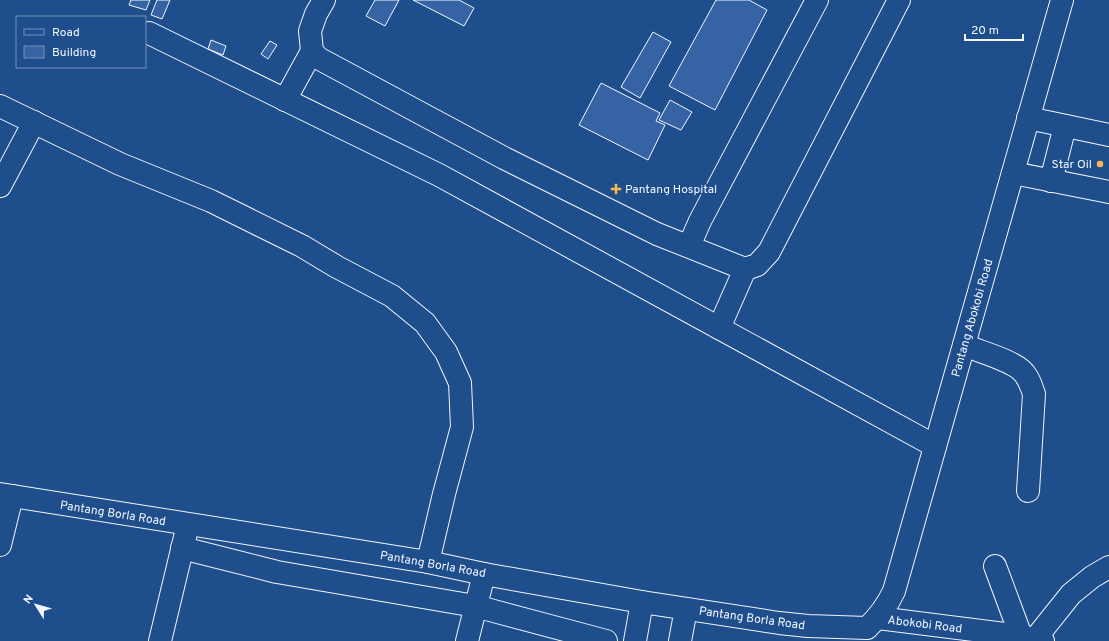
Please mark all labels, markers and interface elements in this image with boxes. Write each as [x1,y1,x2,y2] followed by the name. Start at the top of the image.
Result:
[16,16,146,68] legend
[965,16,1023,42] scale bar
[971,23,999,39] text: 20 m
[52,25,80,41] text: Road
[52,45,96,61] text: Building
[1052,157,1092,173] place label: Star Oil
[1095,159,1105,169] marker: Star Oil
[625,182,717,198] place label: Pantang Hospital
[610,183,622,195] marker: Pantang Hospital
[948,257,997,379] street label: Pantang Abokobi Road
[59,498,167,530] street label: Pantang Borla Road
[379,548,487,582] street label: Pantang Borla Road
[16,585,56,625] north arrow
[21,592,37,607] text: N
[698,604,806,634] street label: Pantang Borla Road
[887,612,963,637] street label: Abokobi Road

